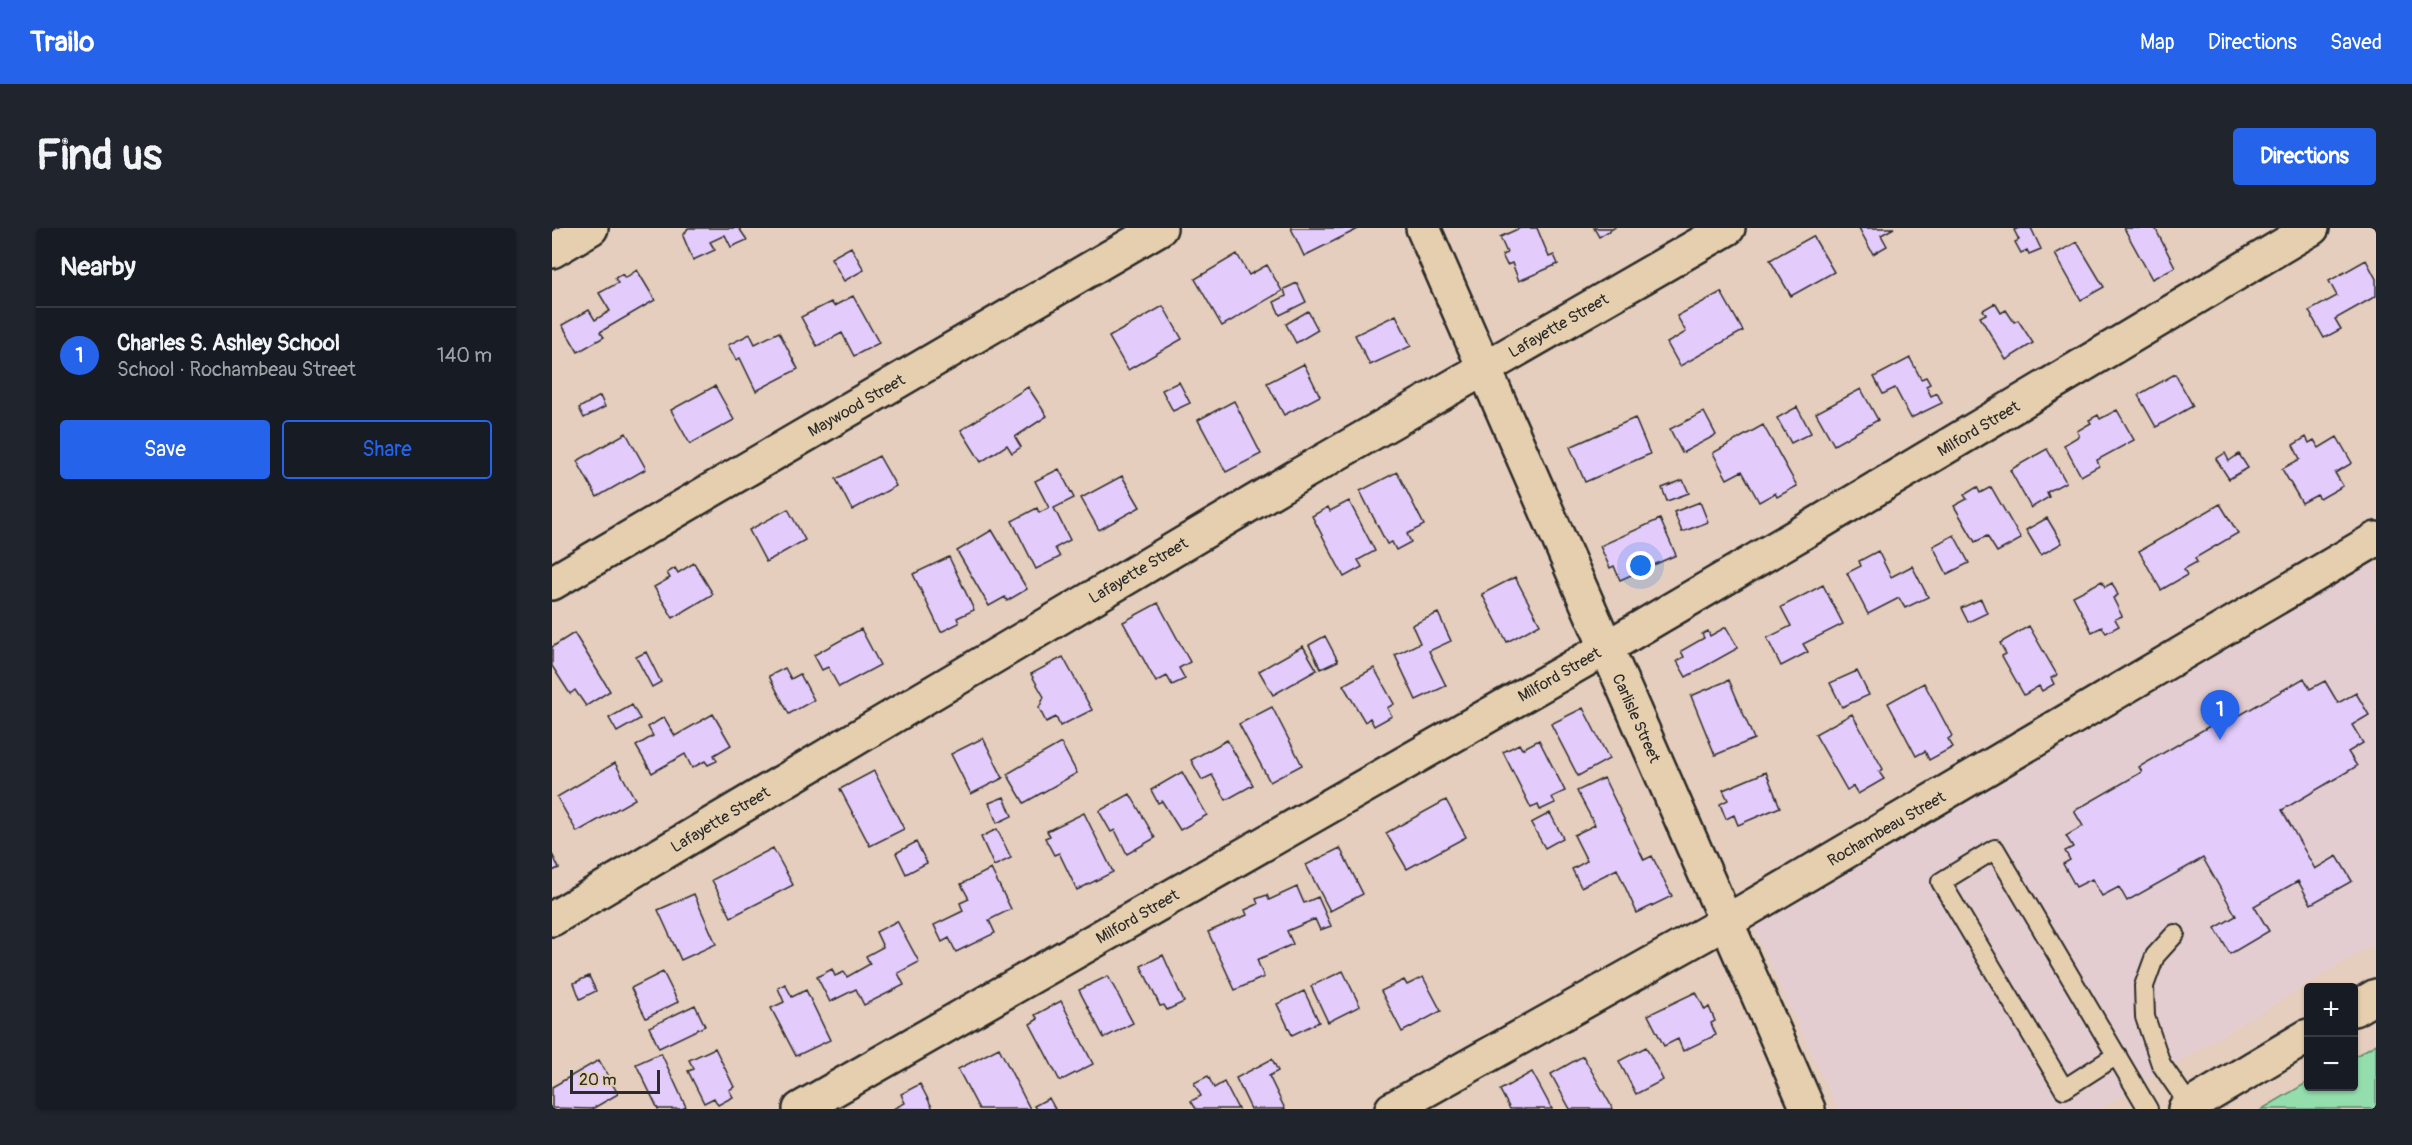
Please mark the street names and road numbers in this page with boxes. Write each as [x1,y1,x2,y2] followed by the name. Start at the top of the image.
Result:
[1505,289,1612,363] street label: Lafayette Street
[805,370,909,442] street label: Maywood Street
[1934,396,2024,461] street label: Milford Street
[1085,533,1192,608] street label: Lafayette Street
[1514,643,1605,707] street label: Milford Street
[1608,671,1665,767] street label: Carlisle Street
[667,782,774,857] street label: Lafayette Street
[1824,787,1950,871] street label: Rochambeau Street
[1092,885,1183,949] street label: Milford Street

